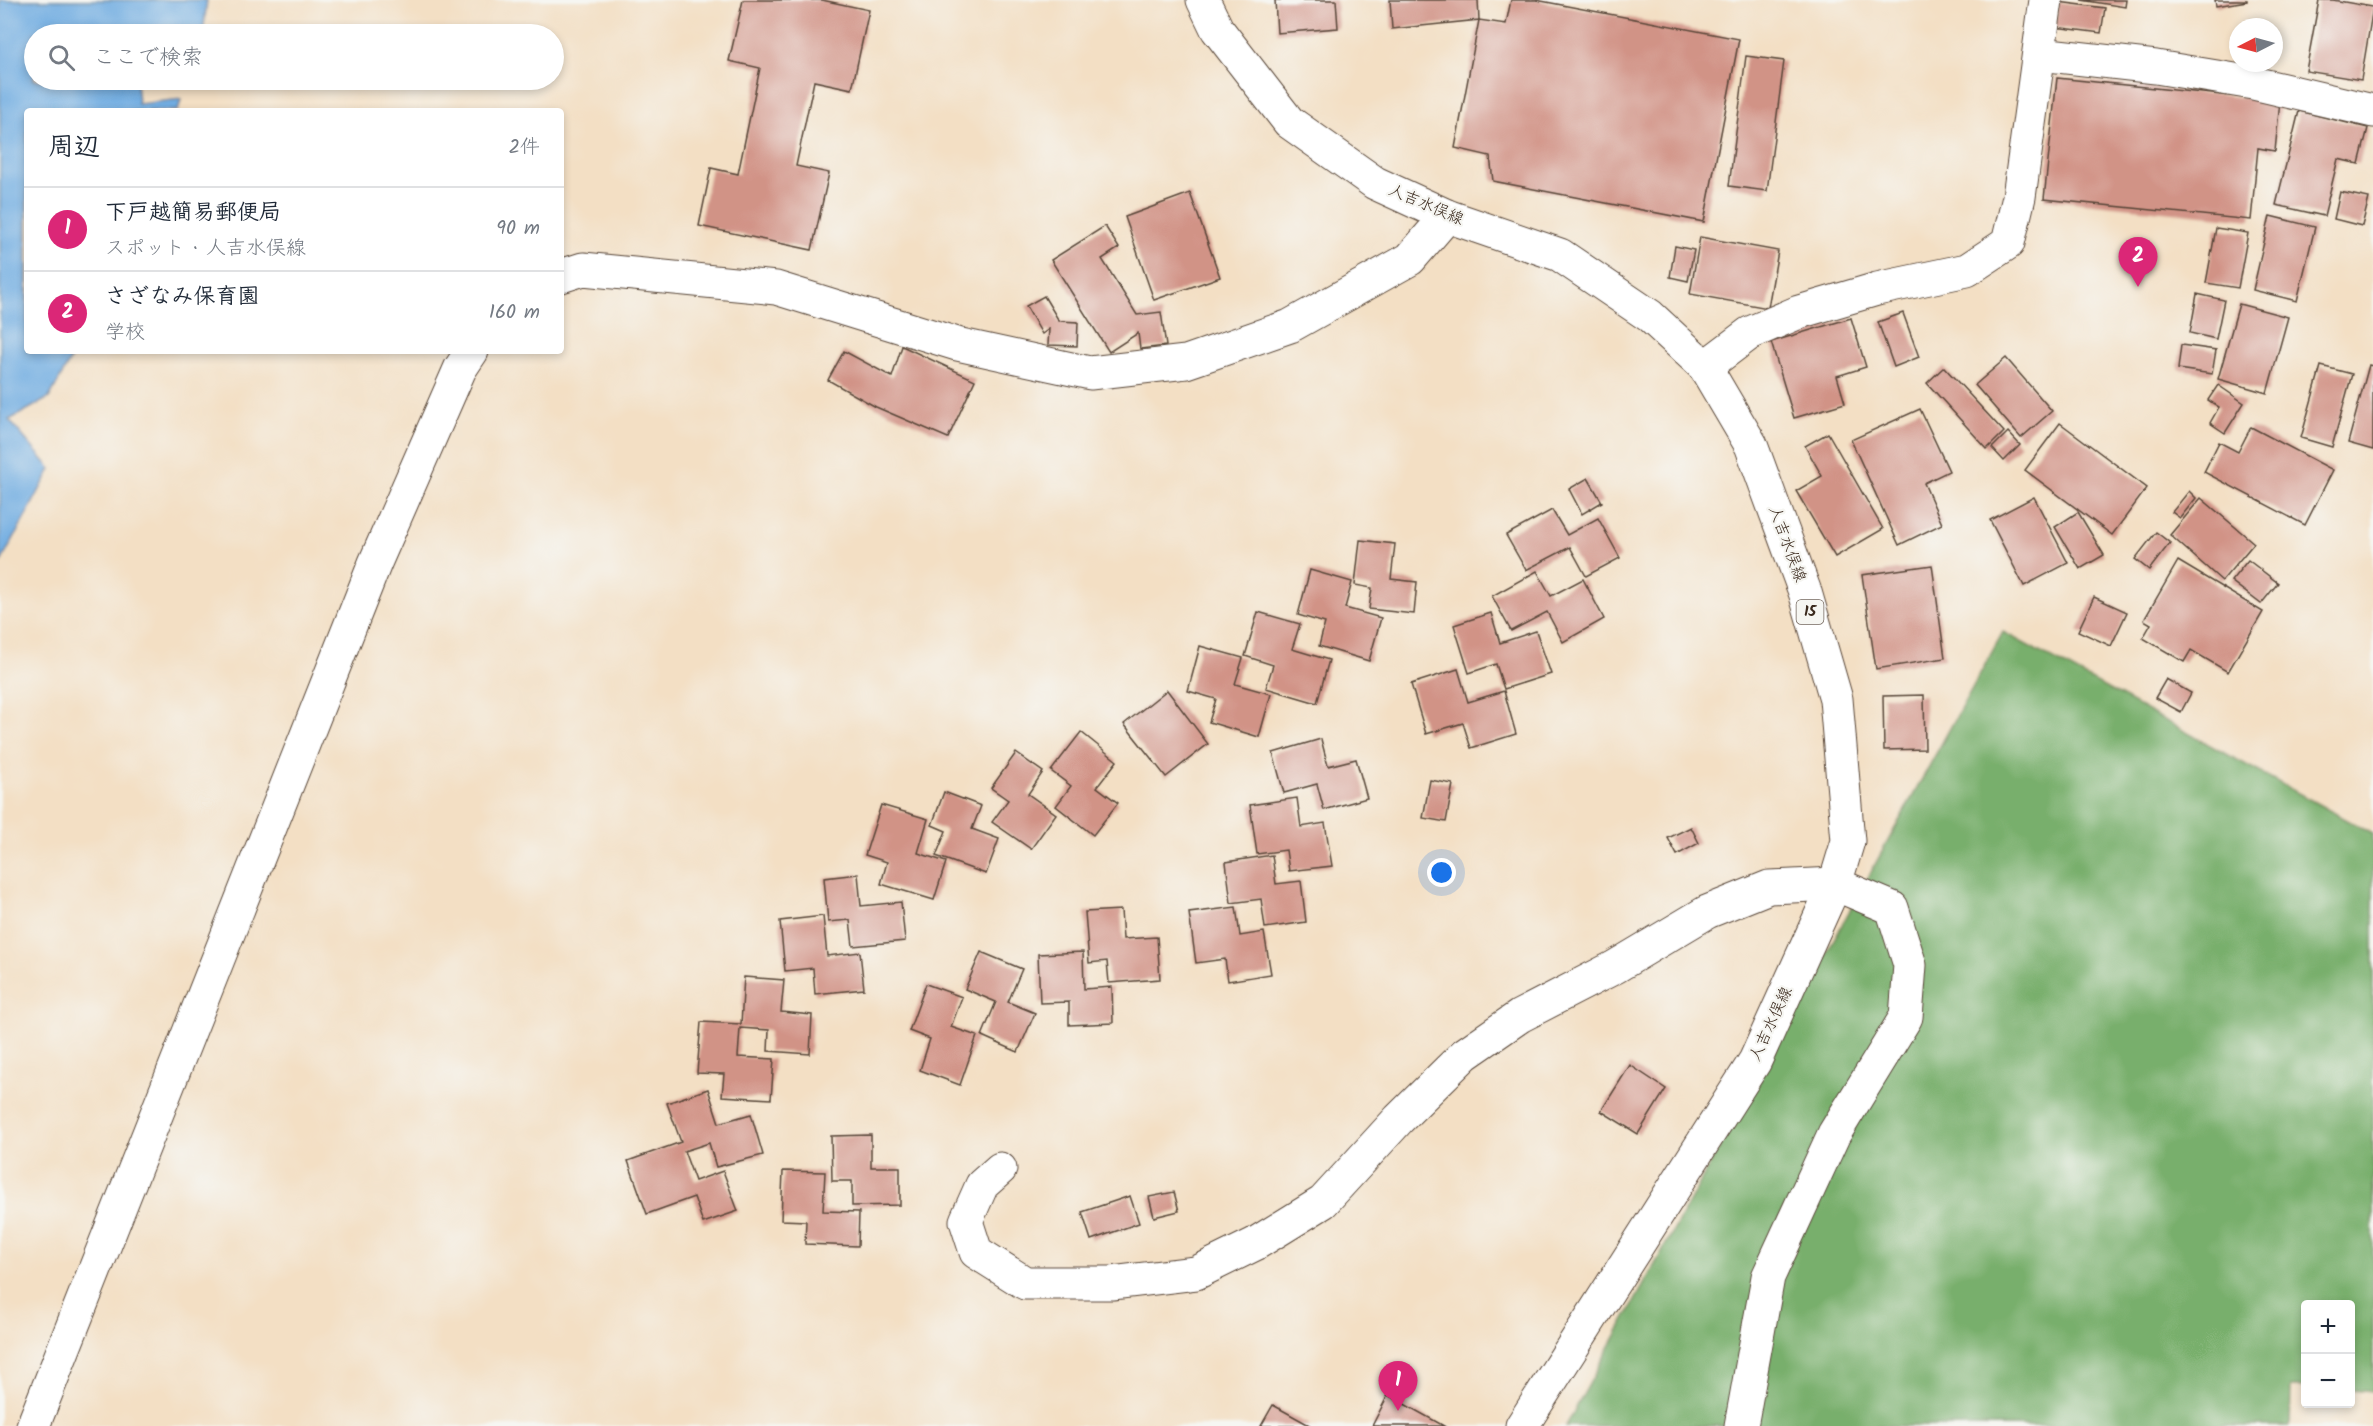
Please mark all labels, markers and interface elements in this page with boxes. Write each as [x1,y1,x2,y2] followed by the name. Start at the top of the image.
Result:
[2229,18,2283,72] north arrow
[24,24,564,90] search box
[45,41,78,74] icon: search
[93,41,203,76] text: ここで検索
[48,127,100,169] text: 周辺
[508,132,540,164] text: 2件
[1384,178,1468,232] street label: 人吉水俣線
[105,196,281,231] text: 下戸越簡易郵便局
[64,213,71,245] text: 1
[496,213,540,245] text: 90 m
[105,233,306,265] text: スポット · 人吉水俣線
[2118,238,2158,287] pin: 2
[105,280,259,315] text: さざなみ保育園
[62,297,73,329] text: 2
[489,297,540,329] text: 160 m
[105,317,145,349] text: 学校
[1762,502,1812,586] street label: 人吉水俣線
[1796,600,1824,624] road number: 15
[1427,858,1456,887] your location
[1743,982,1799,1066] street label: 人吉水俣線
[2301,1300,2355,1408] map controls
[2301,1300,2355,1354] button: +
[2301,1354,2355,1408] button: −
[1378,1362,1418,1411] pin: 1

